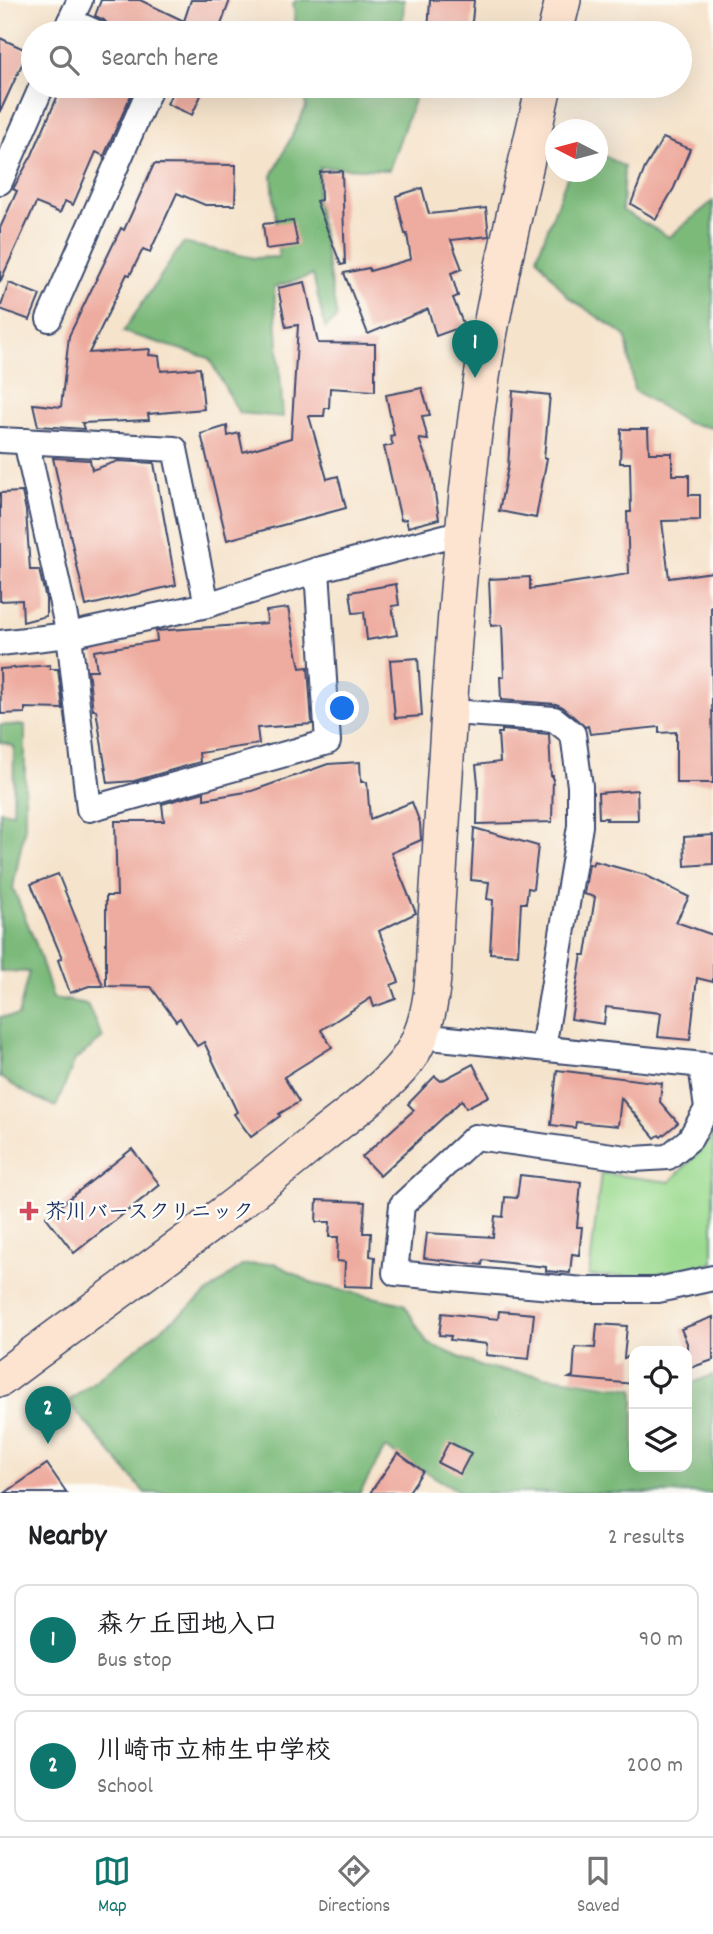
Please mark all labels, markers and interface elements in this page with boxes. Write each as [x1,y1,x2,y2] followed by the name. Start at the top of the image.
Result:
[21,21,692,98] search box
[45,41,83,79] icon: search
[101,41,219,78] text: Search here
[545,119,608,182] north arrow
[452,320,498,378] pin: 1
[325,691,359,725] your location
[45,1199,254,1229] place label: 芥川バースクリニック
[19,1201,39,1221] marker: 芥川バースクリニック
[629,1346,692,1472] map controls
[629,1346,692,1409] button: locate
[25,1386,71,1444] pin: 2
[629,1409,692,1472] button: layers
[28,1517,106,1560] text: Nearby
[608,1522,685,1555] text: 2 results
[97,1608,279,1645] text: 森ケ丘団地入口
[50,1624,56,1657] text: 1
[639,1624,683,1657] text: 90 m
[97,1645,172,1678] text: Bus stop
[97,1734,331,1771] text: 川崎市立柿生中学校
[48,1750,58,1783] text: 2
[627,1750,683,1783] text: 200 m
[97,1771,153,1804] text: School
[93,1852,131,1921] tab: Map
[318,1852,390,1921] tab: Directions
[577,1852,620,1921] tab: Saved

